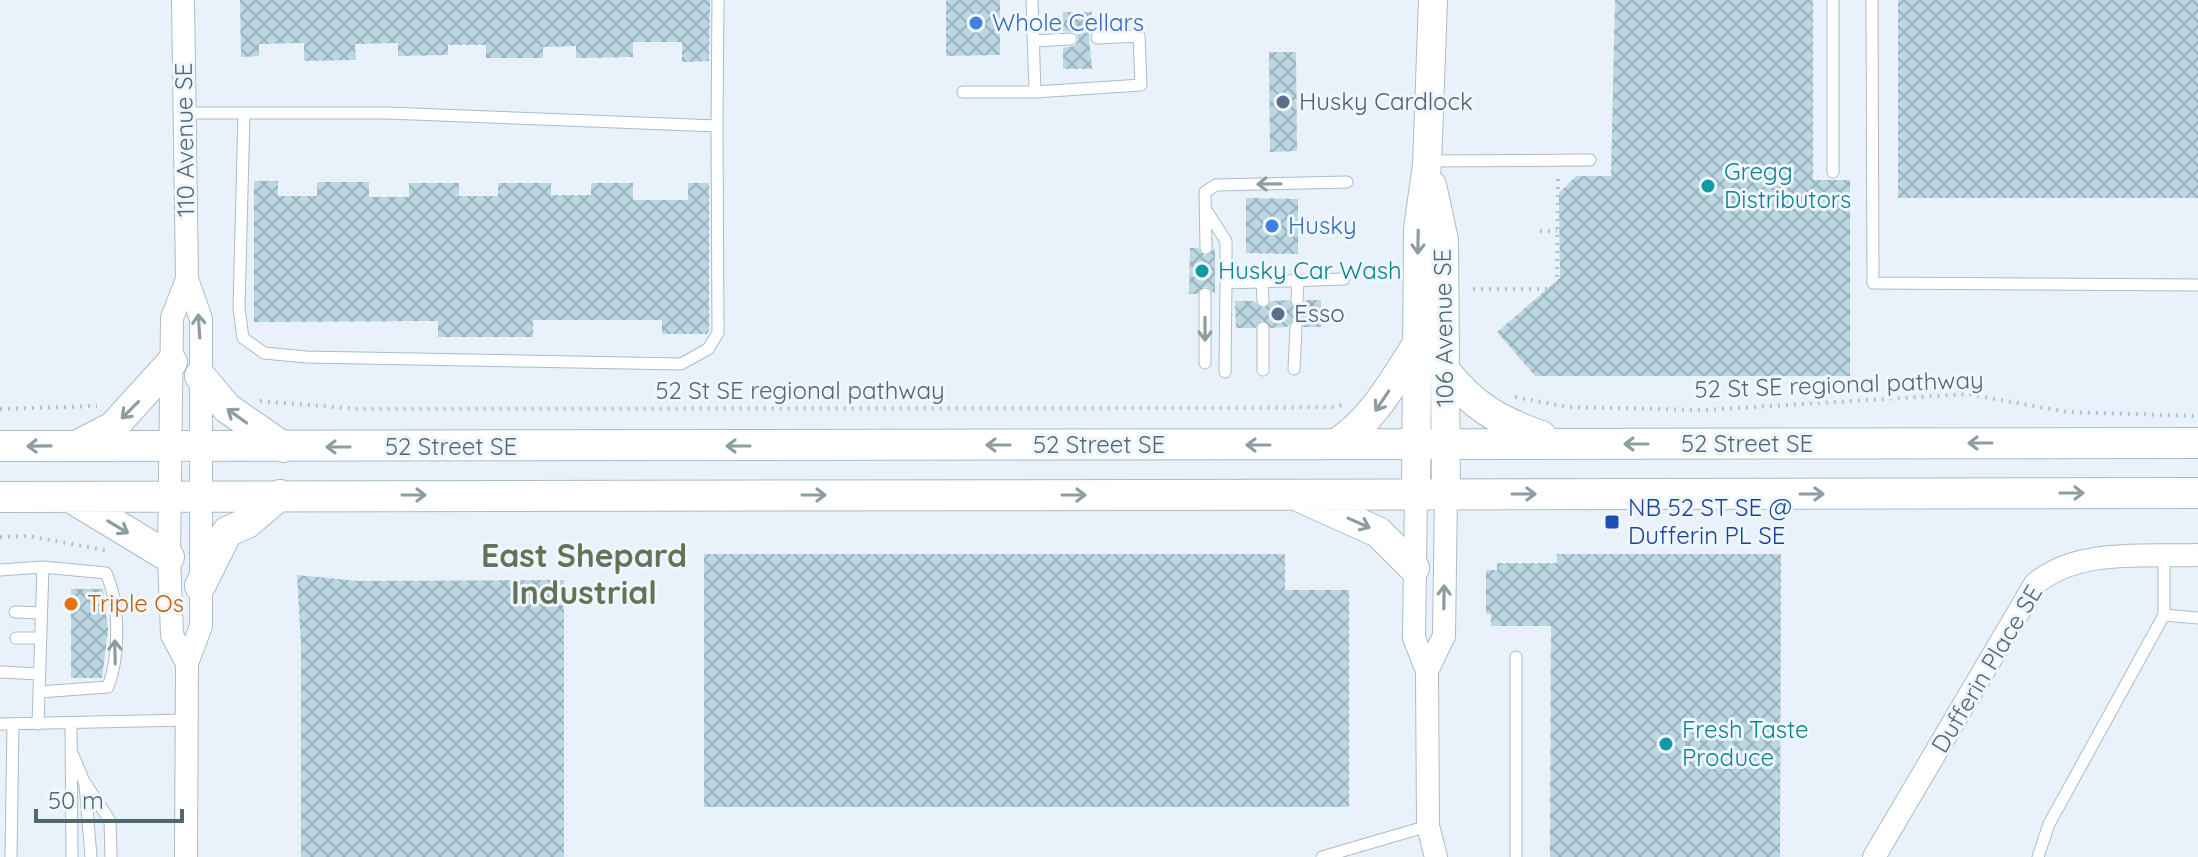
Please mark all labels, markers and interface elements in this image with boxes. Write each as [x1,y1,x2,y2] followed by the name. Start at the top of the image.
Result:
[992,7,1144,37] place label: Whole Cellars
[967,14,985,32] marker: Whole Cellars
[168,63,200,217] street label: 110 Avenue SE
[1299,86,1473,116] place label: Husky Cardlock
[1274,93,1292,111] marker: Husky Cardlock
[1724,156,1851,214] place label: Gregg Distributors
[1256,176,1283,192] one-way arrow
[1699,177,1717,195] marker: Gregg Distributors
[1288,210,1357,240] place label: Husky
[1263,217,1281,235] marker: Husky
[1410,228,1426,255] one-way arrow
[1427,249,1459,407] street label: 106 Avenue SE
[1218,255,1402,285] place label: Husky Car Wash
[1193,262,1211,280] marker: Husky Car Wash
[1294,298,1345,328] place label: Esso
[1269,305,1287,323] marker: Esso
[191,314,206,340] one-way arrow
[1197,315,1213,342] one-way arrow
[1694,364,1984,404] street label: 52 St SE regional pathway
[655,375,945,405] street label: 52 St SE regional pathway
[1373,389,1390,411] one-way arrow
[121,400,140,419] one-way arrow
[227,407,249,424] one-way arrow
[1681,428,1813,458] street label: 52 Street SE
[1033,429,1165,459] street label: 52 Street SE
[385,431,517,461] street label: 52 Street SE
[1967,435,1994,451] one-way arrow
[1623,436,1650,452] one-way arrow
[985,437,1012,453] one-way arrow
[1245,437,1272,453] one-way arrow
[26,438,53,453] one-way arrow
[725,438,752,454] one-way arrow
[325,439,352,455] one-way arrow
[2058,485,2085,501] one-way arrow
[1510,486,1537,502] one-way arrow
[1798,486,1825,502] one-way arrow
[400,487,427,503] one-way arrow
[800,487,827,503] one-way arrow
[1060,487,1087,502] one-way arrow
[1628,492,1792,550] place label: NB 52 ST SE @ Dufferin PL SE
[1603,513,1621,531] marker: NB 52 ST SE @ Dufferin PL SE
[1346,517,1371,532] one-way arrow
[106,519,129,535] one-way arrow
[481,535,687,612] district label: East Shepard Industrial
[1924,579,2048,758] street label: Dufferin Place SE
[1437,584,1452,611] one-way arrow
[87,588,184,618] place label: Triple Os
[62,595,80,613] marker: Triple Os
[107,639,123,666] one-way arrow
[1682,714,1809,772] place label: Fresh Taste Produce
[1657,735,1675,753] marker: Fresh Taste Produce
[36,773,182,823] scale bar
[48,785,104,815] text: 50 m

